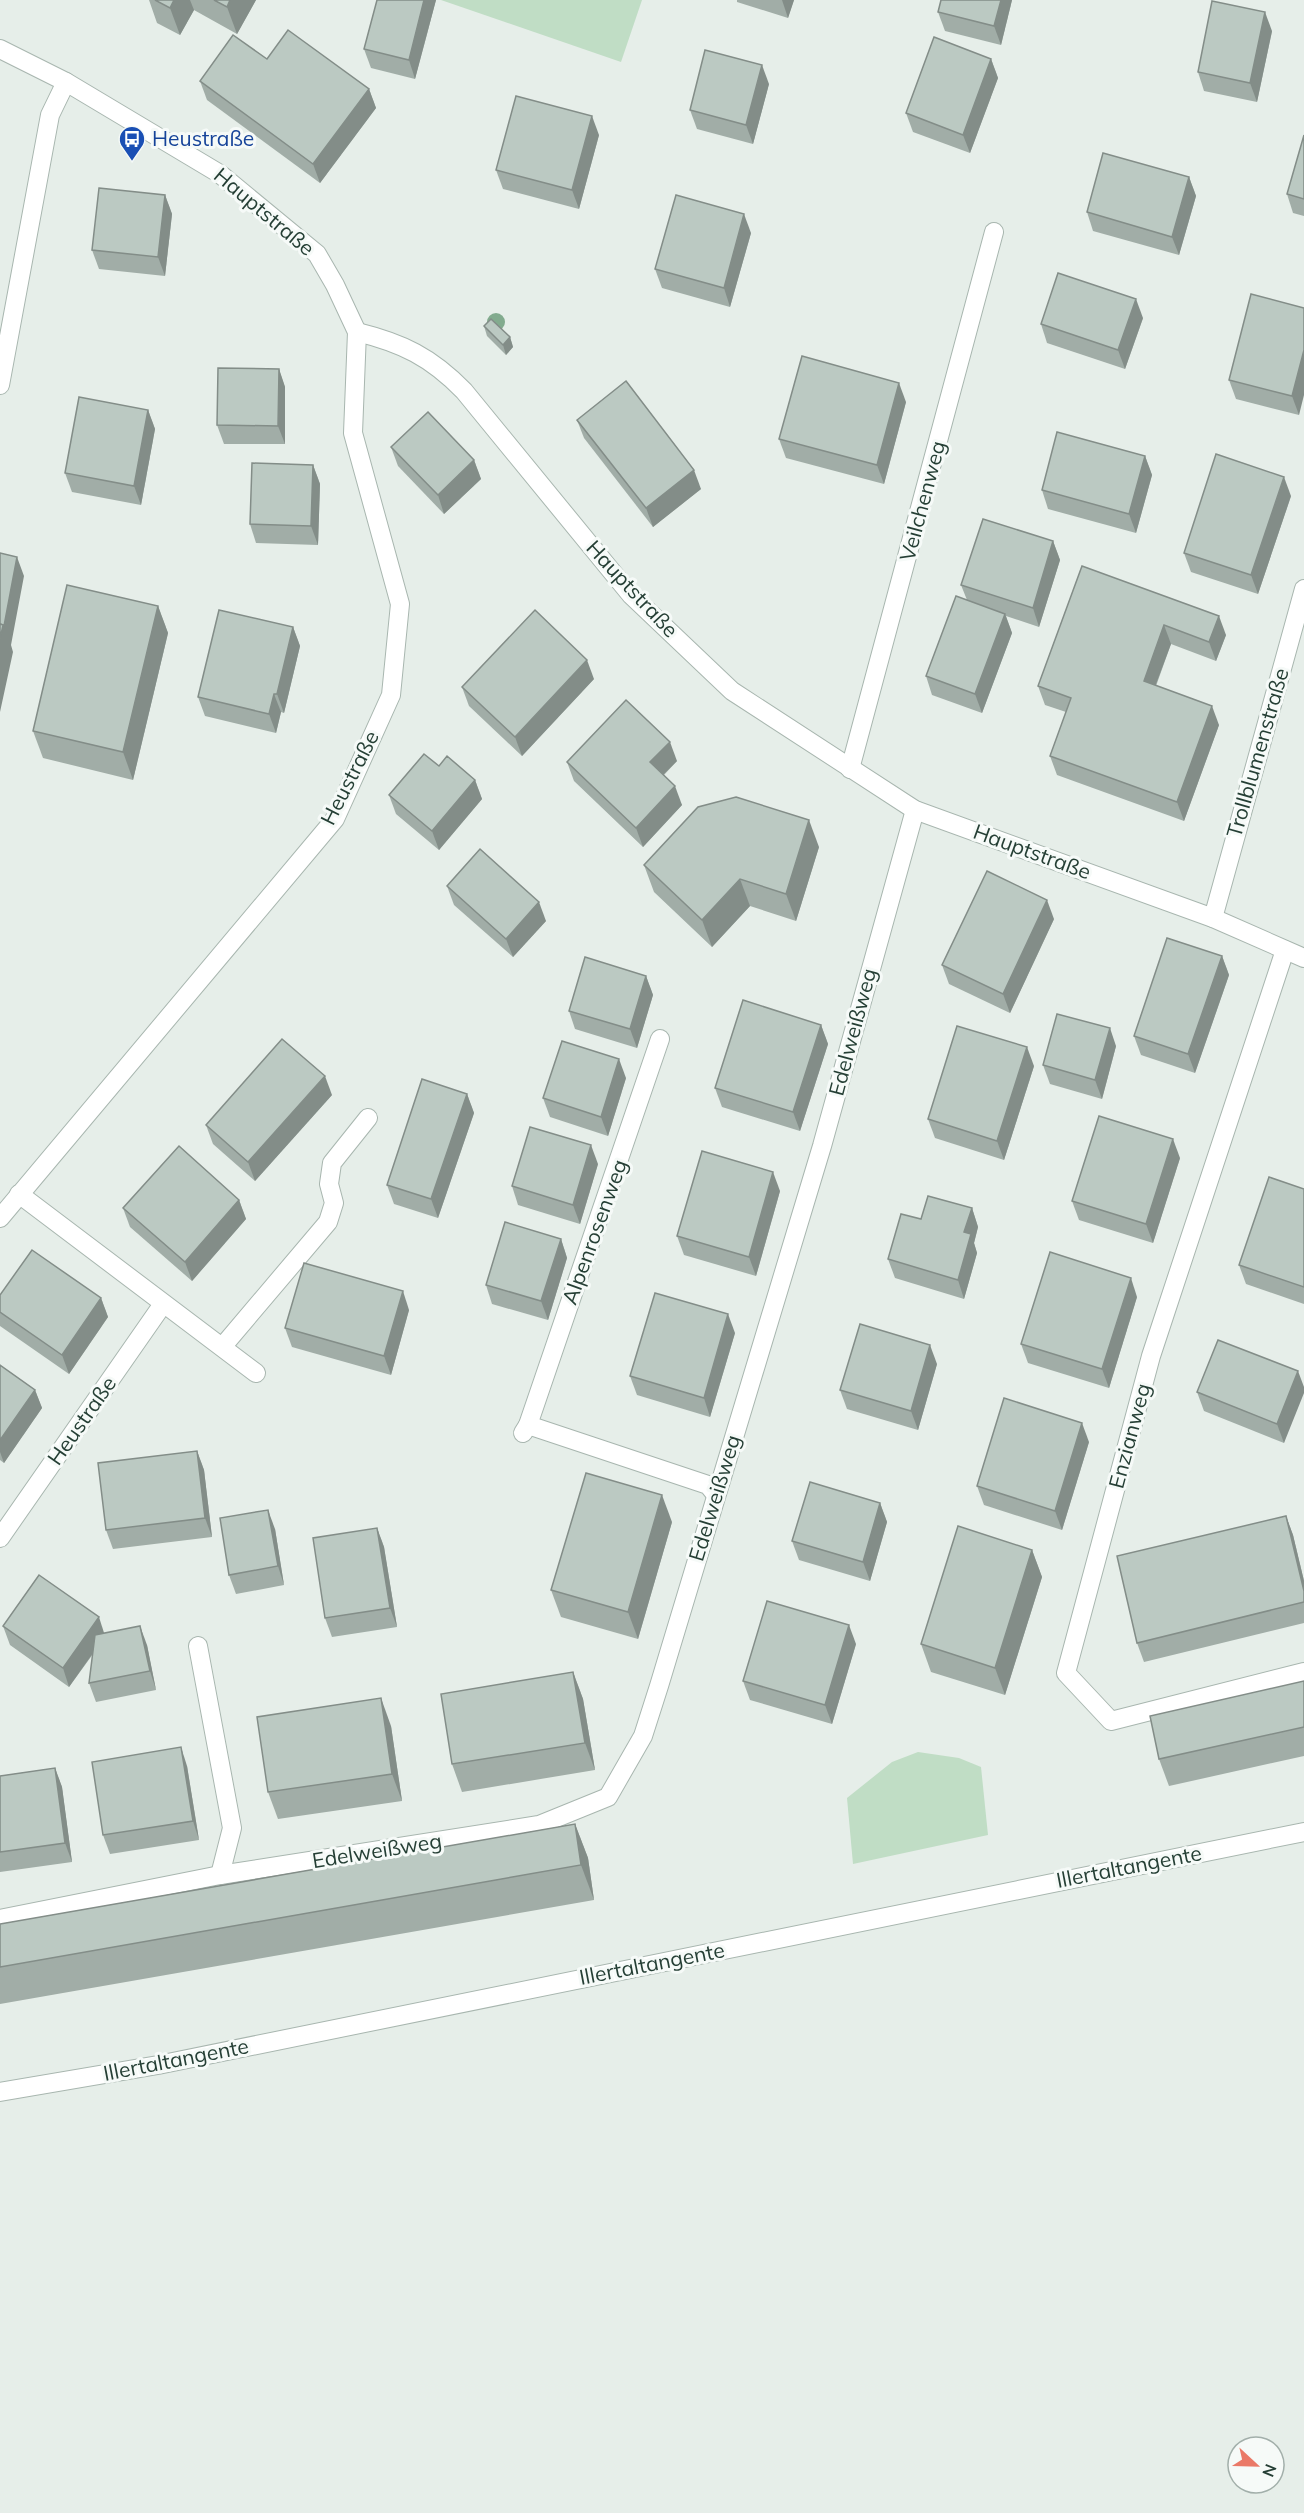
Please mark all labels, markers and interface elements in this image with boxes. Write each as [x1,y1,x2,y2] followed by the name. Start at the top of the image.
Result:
[117,124,147,162] bus stop icon: Heustraße
[152,125,254,151] place label: Heustraße
[209,162,320,261] street label: Hauptstraße
[894,438,951,564] street label: Veilchenweg
[581,534,684,642] street label: Hauptstraße
[1220,665,1294,840] street label: Trollblumenstraße
[314,726,384,829] street label: Heustraße
[970,818,1095,884] street label: Hauptstraße
[823,965,882,1098] street label: Edelweißweg
[556,1156,632,1308] street label: Alpenrosenweg
[41,1371,121,1470] street label: Heustraße
[1103,1380,1156,1491] street label: Enzianweg
[682,1431,746,1564] street label: Edelweißweg
[310,1827,443,1873] street label: Edelweißweg
[1054,1839,1204,1893] street label: Illertaltangente
[577,1936,727,1990] street label: Illertaltangente
[101,2032,251,2086] street label: Illertaltangente
[1226,2435,1286,2495] north arrow
[1258,2461,1281,2480] text: N

